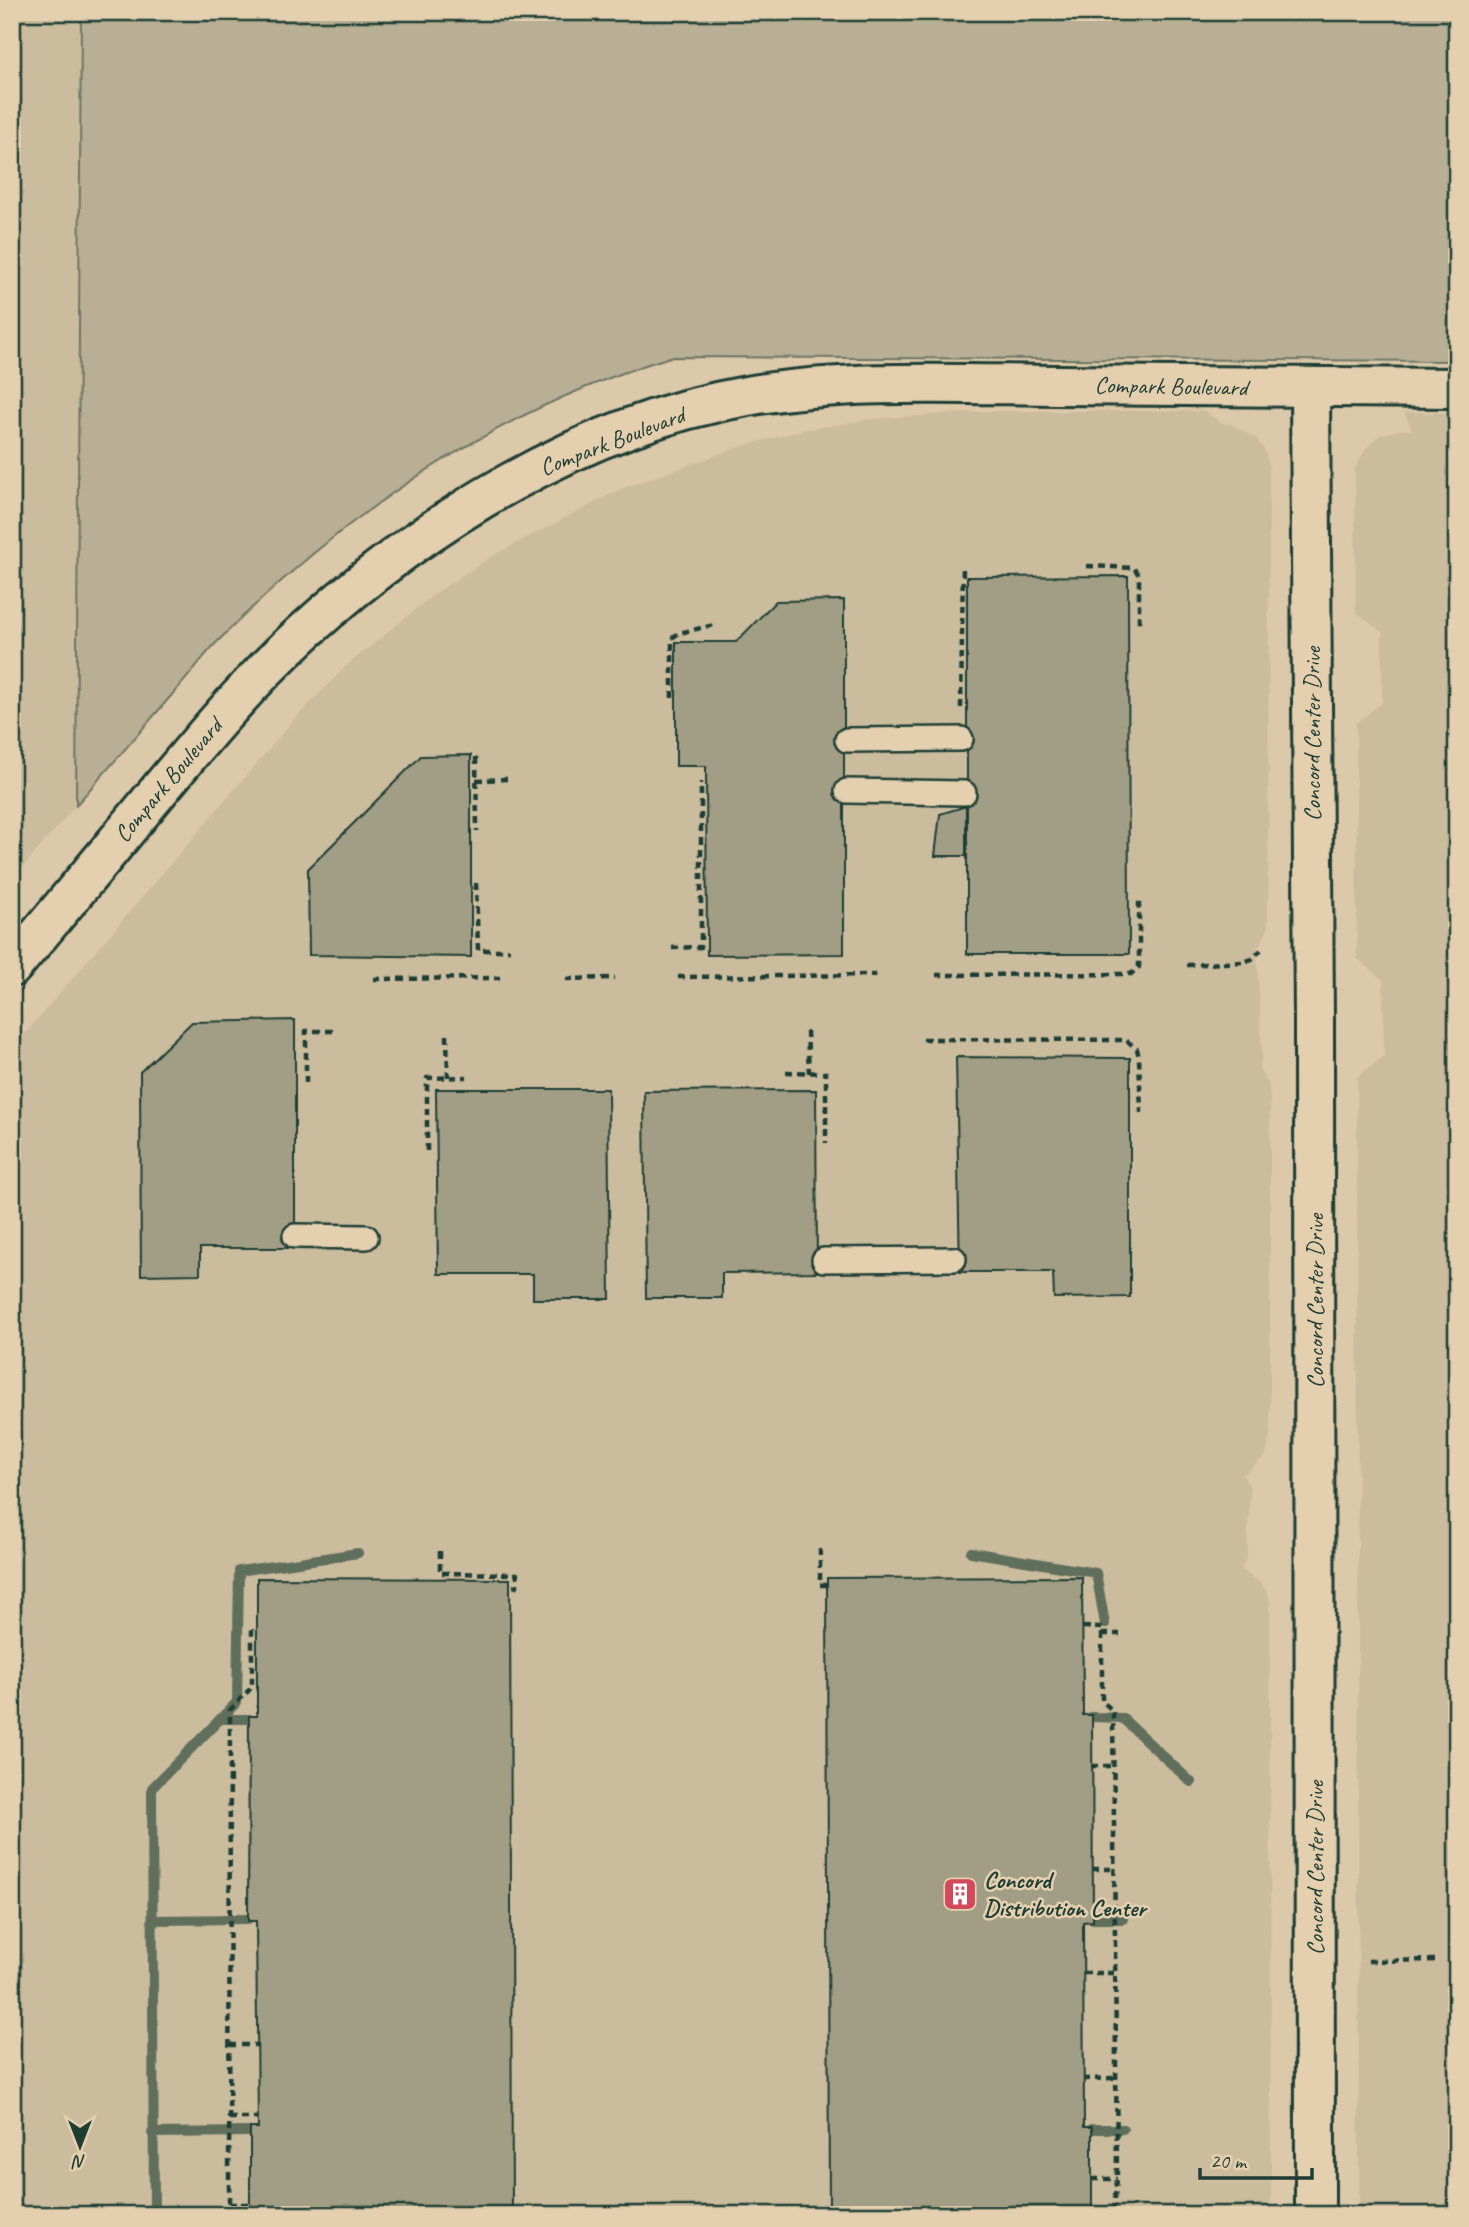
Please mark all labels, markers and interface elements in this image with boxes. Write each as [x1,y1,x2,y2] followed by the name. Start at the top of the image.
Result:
[1094,370,1251,402] street label: Compark Boulevard
[535,398,692,482] street label: Compark Boulevard
[1297,645,1327,821] street label: Concord Center Drive
[107,709,231,848] street label: Compark Boulevard
[1300,1212,1330,1388] street label: Concord Center Drive
[1300,1779,1330,1955] street label: Concord Center Drive
[984,1865,1148,1923] place label: Concord Distribution Center
[941,1875,979,1913] building icon: Concord Distribution Center
[46,2112,116,2182] north arrow
[1200,2136,1312,2180] scale bar
[1210,2148,1248,2174] text: 20 m
[71,2150,86,2174] text: N

